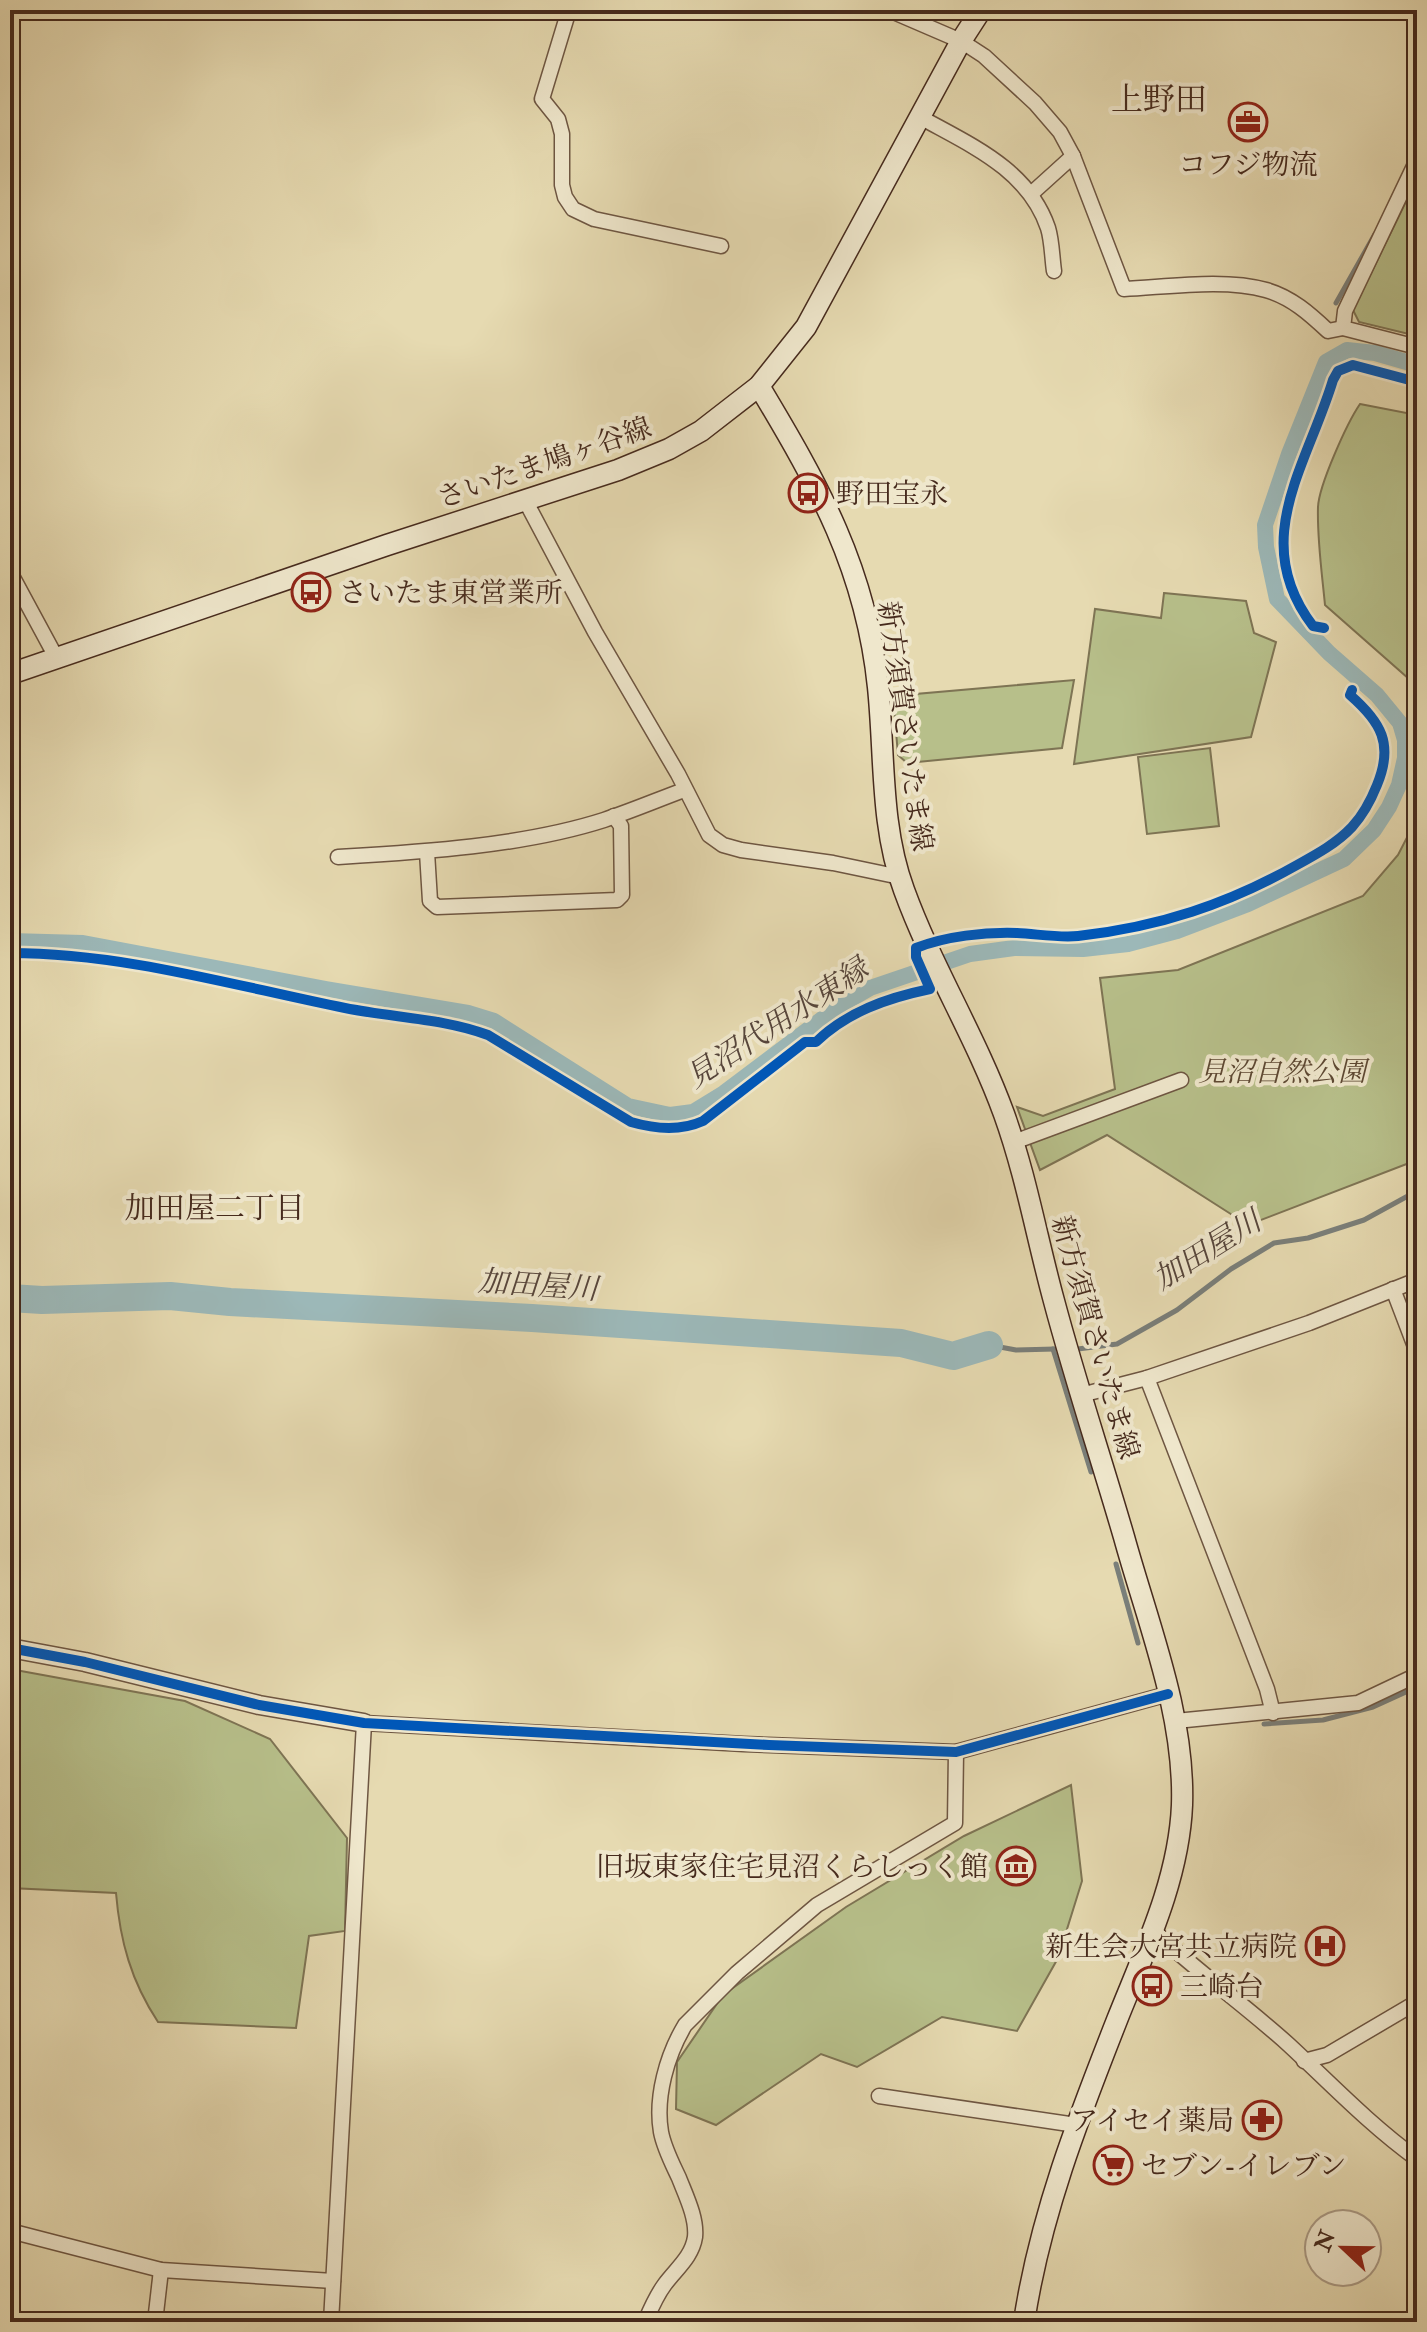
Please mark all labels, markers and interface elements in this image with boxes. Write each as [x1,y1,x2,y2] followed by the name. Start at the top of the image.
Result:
[1111,80,1207,120] district label: 上野田
[1227,101,1269,143] office icon: コフジ物流
[1179,148,1317,183] place label: コフジ物流
[433,410,656,516] street label: さいたま鳩ヶ谷線
[787,472,829,514] bus stop icon: 野田宝永
[836,477,948,512] place label: 野田宝永
[290,571,332,613] bus stop icon: さいたま東営業所
[339,576,563,611] place label: さいたま東営業所
[870,599,939,853] street label: 新方須賀さいたま線
[679,949,878,1096] water label: 見沼代用水東縁
[1198,1055,1370,1090] park label: 見沼自然公園
[125,1190,305,1227] district label: 加田屋二丁目
[1147,1201,1270,1298] water label: 加田屋川
[1043,1211,1146,1463] street label: 新方須賀さいたま線
[477,1263,602,1308] water label: 加田屋川
[995,1845,1037,1887] museum icon: 旧坂東家住宅見沼くらしっく館
[596,1850,988,1885] place label: 旧坂東家住宅見沼くらしっく館
[1304,1925,1346,1967] hospital icon: 新生会大宮共立病院
[1045,1930,1297,1965] place label: 新生会大宮共立病院
[1131,1965,1173,2007] bus stop icon: 三崎台
[1180,1970,1264,2005] place label: 三崎台
[1241,2099,1283,2141] pharmacy icon: アイセイ薬局
[1070,2104,1234,2139] place label: アイセイ薬局
[1092,2144,1134,2186] supermarket icon: セブン-イレブン
[1141,2149,1347,2184] place label: セブン-イレブン
[1303,2208,1383,2288] north arrow
[1308,2226,1342,2256] text: N

